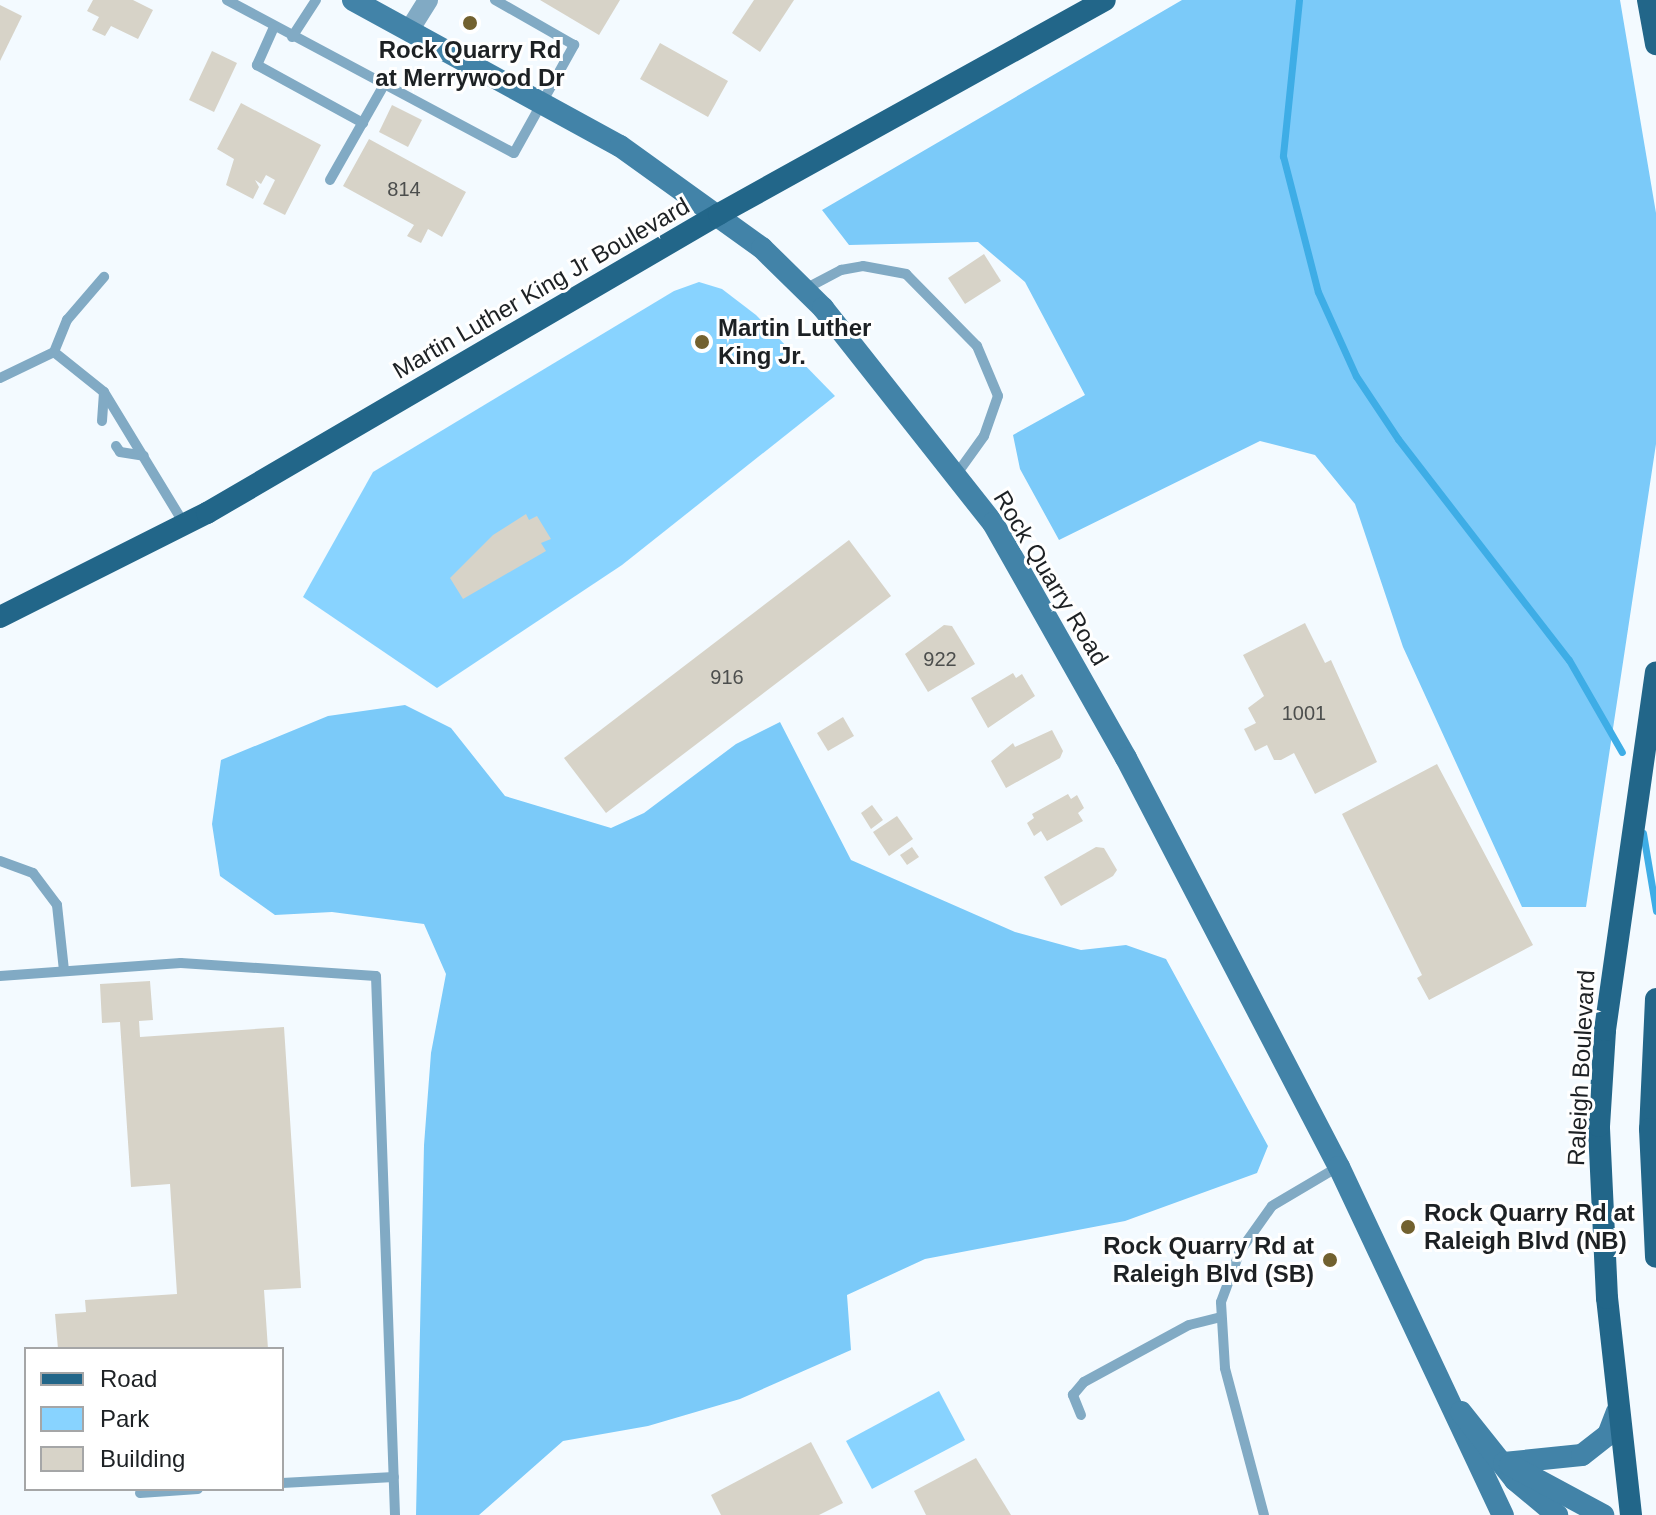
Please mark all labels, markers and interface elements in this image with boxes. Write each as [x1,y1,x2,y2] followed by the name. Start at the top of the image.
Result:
[461,14,479,32] marker: Rock Quarry Rd at Merrywood Dr
[375,36,565,92] place label: Rock Quarry Rd at Merrywood Dr
[387,177,421,201] house number: 814
[388,191,694,385] street label: Martin Luther King Jr Boulevard
[718,314,871,370] place label: Martin Luther King Jr.
[693,333,711,351] marker: Martin Luther King Jr.
[987,485,1115,671] street label: Rock Quarry Road
[923,647,957,671] house number: 922
[710,665,744,689] house number: 916
[1282,701,1326,725] house number: 1001
[1561,969,1601,1167] street label: Raleigh Boulevard
[1424,1199,1635,1255] place label: Rock Quarry Rd at Raleigh Blvd (NB)
[1399,1218,1417,1236] marker: Rock Quarry Rd at Raleigh Blvd (NB)
[1103,1232,1314,1288] place label: Rock Quarry Rd at Raleigh Blvd (SB)
[1321,1251,1339,1269] marker: Rock Quarry Rd at Raleigh Blvd (SB)
[24,1347,284,1491] legend
[100,1365,157,1392] text: Road
[100,1405,149,1432] text: Park
[100,1445,185,1472] text: Building

